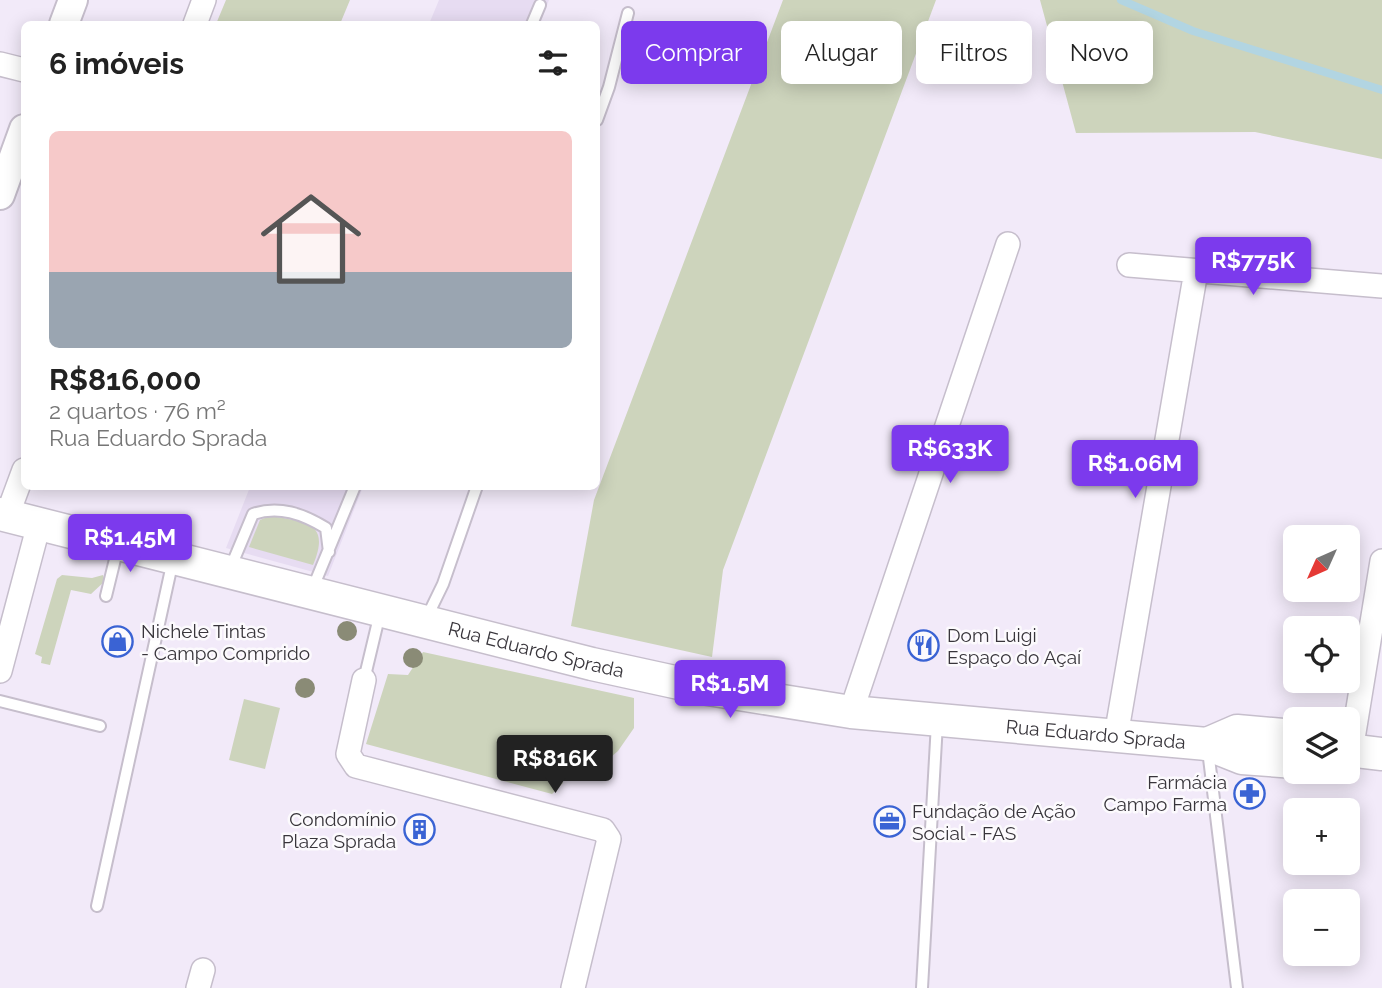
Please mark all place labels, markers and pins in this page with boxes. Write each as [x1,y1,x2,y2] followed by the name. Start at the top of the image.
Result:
[1196,238,1310,297] pin: R$775K
[893,426,1007,485] pin: R$633K
[1070,440,1200,500] pin: R$1.06M
[65,514,195,574] pin: R$1.45M
[141,620,310,664] place label: Nichele Tintas - Campo Comprido
[947,624,1082,668] place label: Dom Luigi Espaço do Açaí
[101,625,135,659] shop icon: Nichele Tintas - Campo Comprido
[907,629,941,663] restaurant icon: Dom Luigi Espaço do Açaí
[673,660,787,720] pin: R$1.5M
[498,736,612,795] pin: R$816K
[1103,771,1227,815] place label: Farmácia Campo Farma
[1233,776,1267,810] pharmacy icon: Farmácia Campo Farma
[912,800,1076,844] place label: Fundação de Ação Social - FAS
[872,805,906,839] office icon: Fundação de Ação Social - FAS
[282,808,396,852] place label: Condomínio Plaza Sprada
[402,813,436,847] building icon: Condomínio Plaza Sprada

